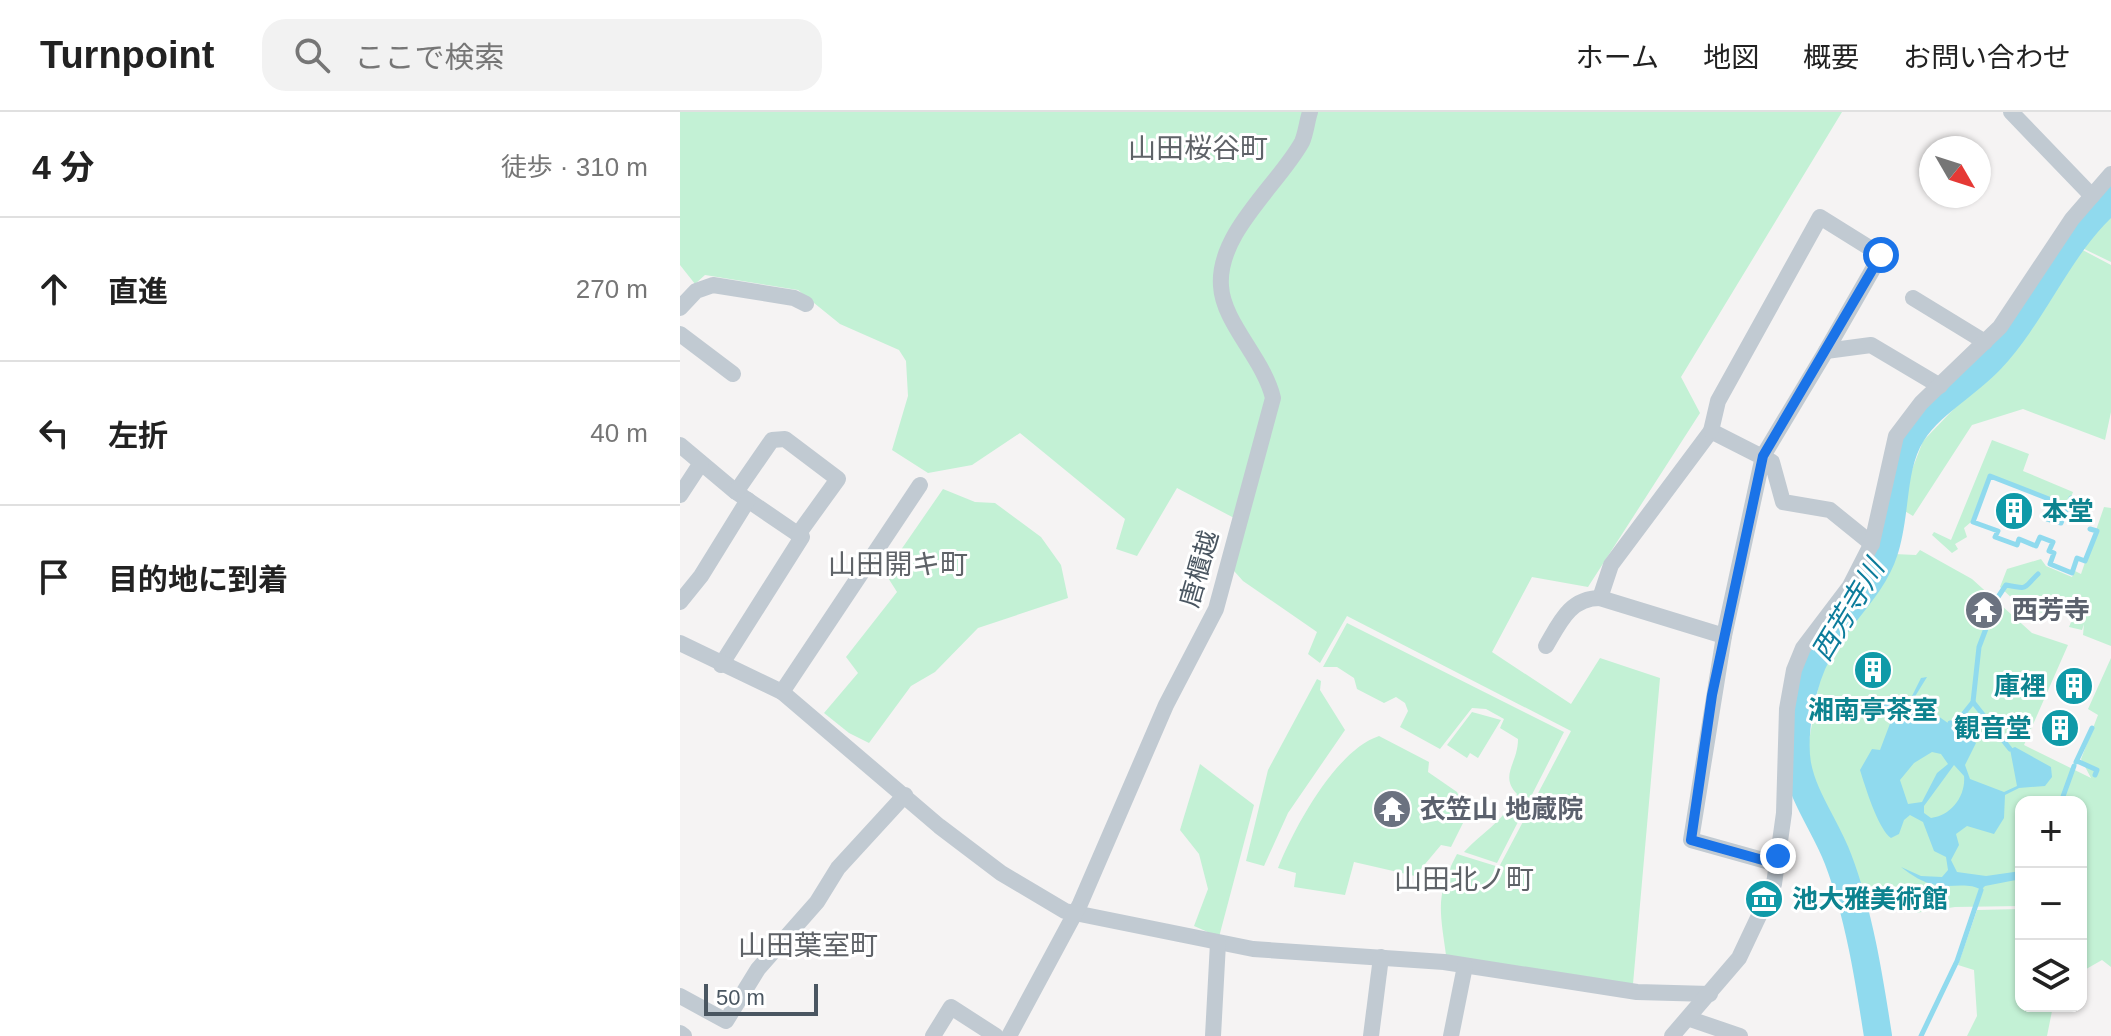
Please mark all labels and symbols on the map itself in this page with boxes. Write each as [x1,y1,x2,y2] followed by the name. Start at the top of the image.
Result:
[1128,133,1268,164] district label: 山田桜谷町
[1919,136,1991,208] north arrow
[1863,237,1899,273] route start
[1993,490,2035,532] building icon: 本堂
[2042,496,2094,526] place label: 本堂
[1174,527,1224,611] street label: 唐櫃越
[828,549,968,580] district label: 山田開キ町
[1806,551,1892,666] water label: 西芳寺川
[1963,589,2005,631] temple icon: 西芳寺
[2012,595,2090,625] place label: 西芳寺
[1852,649,1894,691] building icon: 湘南亭茶室
[2053,665,2095,707] building icon: 庫裡
[1994,671,2046,701] place label: 庫裡
[1808,695,1938,725] place label: 湘南亭茶室
[2039,707,2081,749] building icon: 観音堂
[1954,713,2032,743] place label: 観音堂
[1371,788,1413,830] temple icon: 衣笠山 地蔵院
[1420,794,1583,824] place label: 衣笠山 地蔵院
[1760,838,1796,874] route end
[1394,864,1534,895] district label: 山田北ノ町
[1743,878,1785,920] museum icon: 池大雅美術館
[1792,884,1948,914] place label: 池大雅美術館
[738,930,878,961] district label: 山田葉室町
[704,980,818,1016] scale bar

